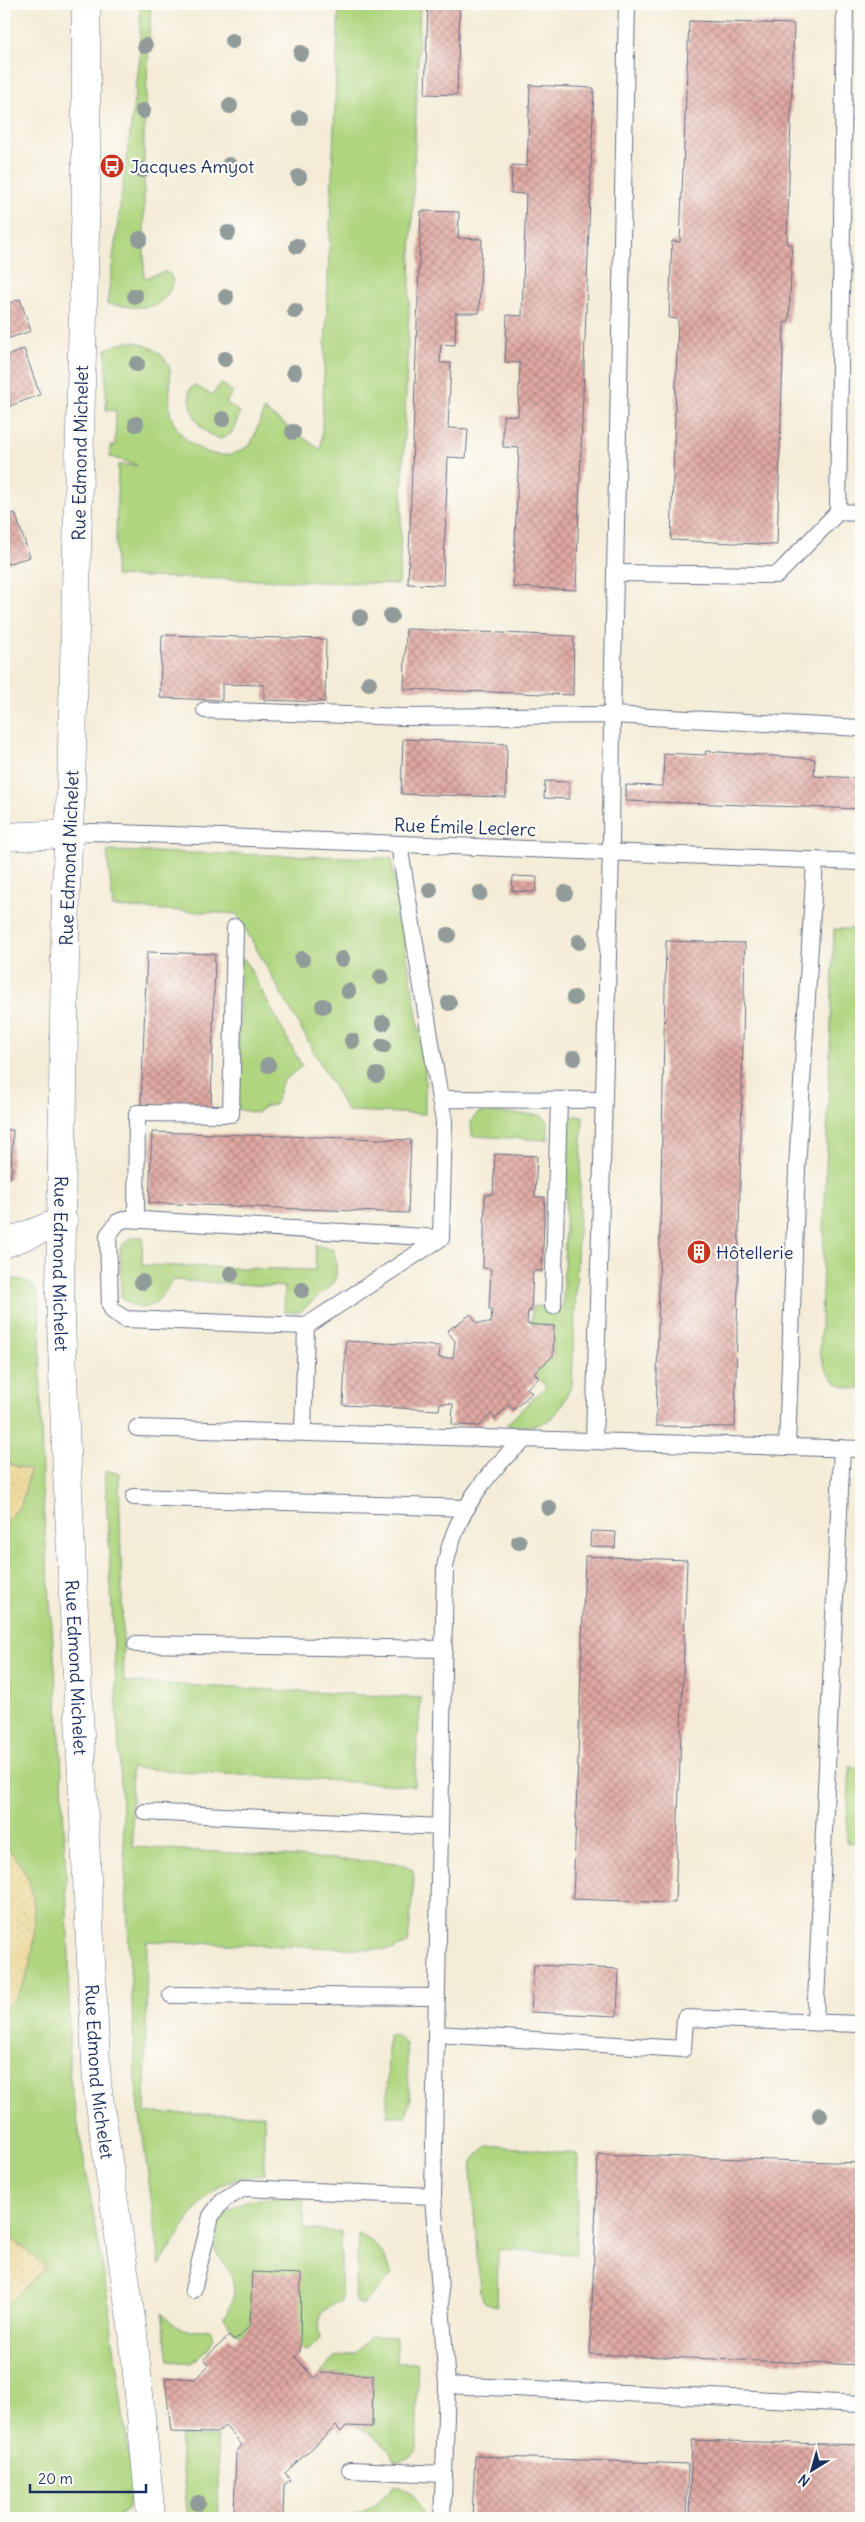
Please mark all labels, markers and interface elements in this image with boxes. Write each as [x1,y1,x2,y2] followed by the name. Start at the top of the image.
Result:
[99,153,125,179] bus stop icon: Jacques Amyot
[130,155,254,178] place label: Jacques Amyot
[67,365,93,541] street label: Rue Edmond Michelet
[54,770,84,946] street label: Rue Edmond Michelet
[394,813,536,841] street label: Rue Émile Leclerc
[48,1176,74,1352] street label: Rue Edmond Michelet
[686,1239,712,1265] building icon: Hôtellerie
[716,1241,793,1264] place label: Hôtellerie
[61,1579,92,1756] street label: Rue Edmond Michelet
[81,1984,119,2160] street label: Rue Edmond Michelet
[788,2444,838,2494] north arrow
[30,2462,146,2494] scale bar
[38,2469,73,2488] text: 20 m
[795,2470,813,2490] text: N

